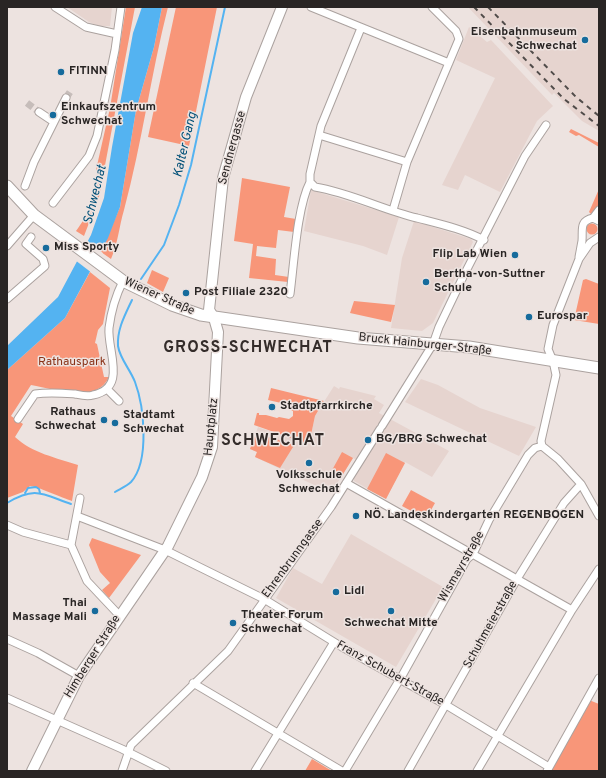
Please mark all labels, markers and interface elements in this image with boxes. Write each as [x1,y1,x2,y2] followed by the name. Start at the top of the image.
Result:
[471,26,577,54] place label: Eisenbahnmuseum Schwechat
[580,35,590,45] marker: Eisenbahnmuseum Schwechat
[69,65,107,79] place label: FITINN
[56,67,66,77] marker: FITINN
[61,101,156,129] place label: Einkaufszentrum Schwechat
[48,110,58,120] marker: Einkaufszentrum Schwechat
[216,110,250,186] street label: Sendnergasse
[171,111,201,179] water label: Kalter Gang
[81,164,111,226] water label: Schwechat
[54,241,119,255] place label: Miss Sporty
[41,243,51,253] marker: Miss Sporty
[432,248,507,262] place label: Flip Lab Wien
[510,250,520,260] marker: Flip Lab Wien
[434,268,545,296] place label: Bertha-von-Suttner Schule
[122,275,196,319] street label: Wiener Straße
[421,277,431,287] marker: Bertha-von-Suttner Schule
[194,286,288,300] place label: Post Filiale 2320
[181,288,191,298] marker: Post Filiale 2320
[537,310,588,324] place label: Eurospar
[524,312,534,322] marker: Eurospar
[358,331,492,359] street label: Bruck Hainburger-Straße
[163,339,333,359] district label: GROSS-SCHWECHAT
[38,356,106,370] park label: Rathauspark
[202,397,222,457] street label: Hauptplatz
[280,400,373,414] place label: Stadtpfarrkirche
[267,402,277,412] marker: Stadtpfarrkirche
[35,406,96,434] place label: Rathaus Schwechat
[123,409,184,437] place label: Stadtamt Schwechat
[99,415,109,425] marker: Rathaus Schwechat
[110,418,120,428] marker: Stadtamt Schwechat
[221,432,325,452] district label: SCHWECHAT
[376,433,487,447] place label: BG/BRG Schwechat
[363,435,373,445] marker: BG/BRG Schwechat
[304,458,314,468] marker: Volksschule Schwechat
[276,469,342,497] place label: Volksschule Schwechat
[364,509,584,523] place label: NÖ. Landeskindergarten REGENBOGEN
[351,511,361,521] marker: NÖ. Landeskindergarten REGENBOGEN
[259,517,327,601] street label: Ehrenbrunngasse
[436,529,488,605] street label: Wismayrstraße
[461,579,521,671] street label: Schuhmeierstraße
[344,585,365,599] place label: Lidl
[331,587,341,597] marker: Lidl
[12,597,87,625] place label: Thai Massage Mali
[90,606,100,616] marker: Thai Massage Mali
[386,606,396,616] marker: Schwechat Mitte
[241,609,323,637] place label: Theater Forum Schwechat
[62,613,124,701] street label: Himberger Straße
[344,617,438,631] place label: Schwechat Mitte
[228,618,238,628] marker: Theater Forum Schwechat
[334,638,446,710] street label: Franz Schubert-Straße

